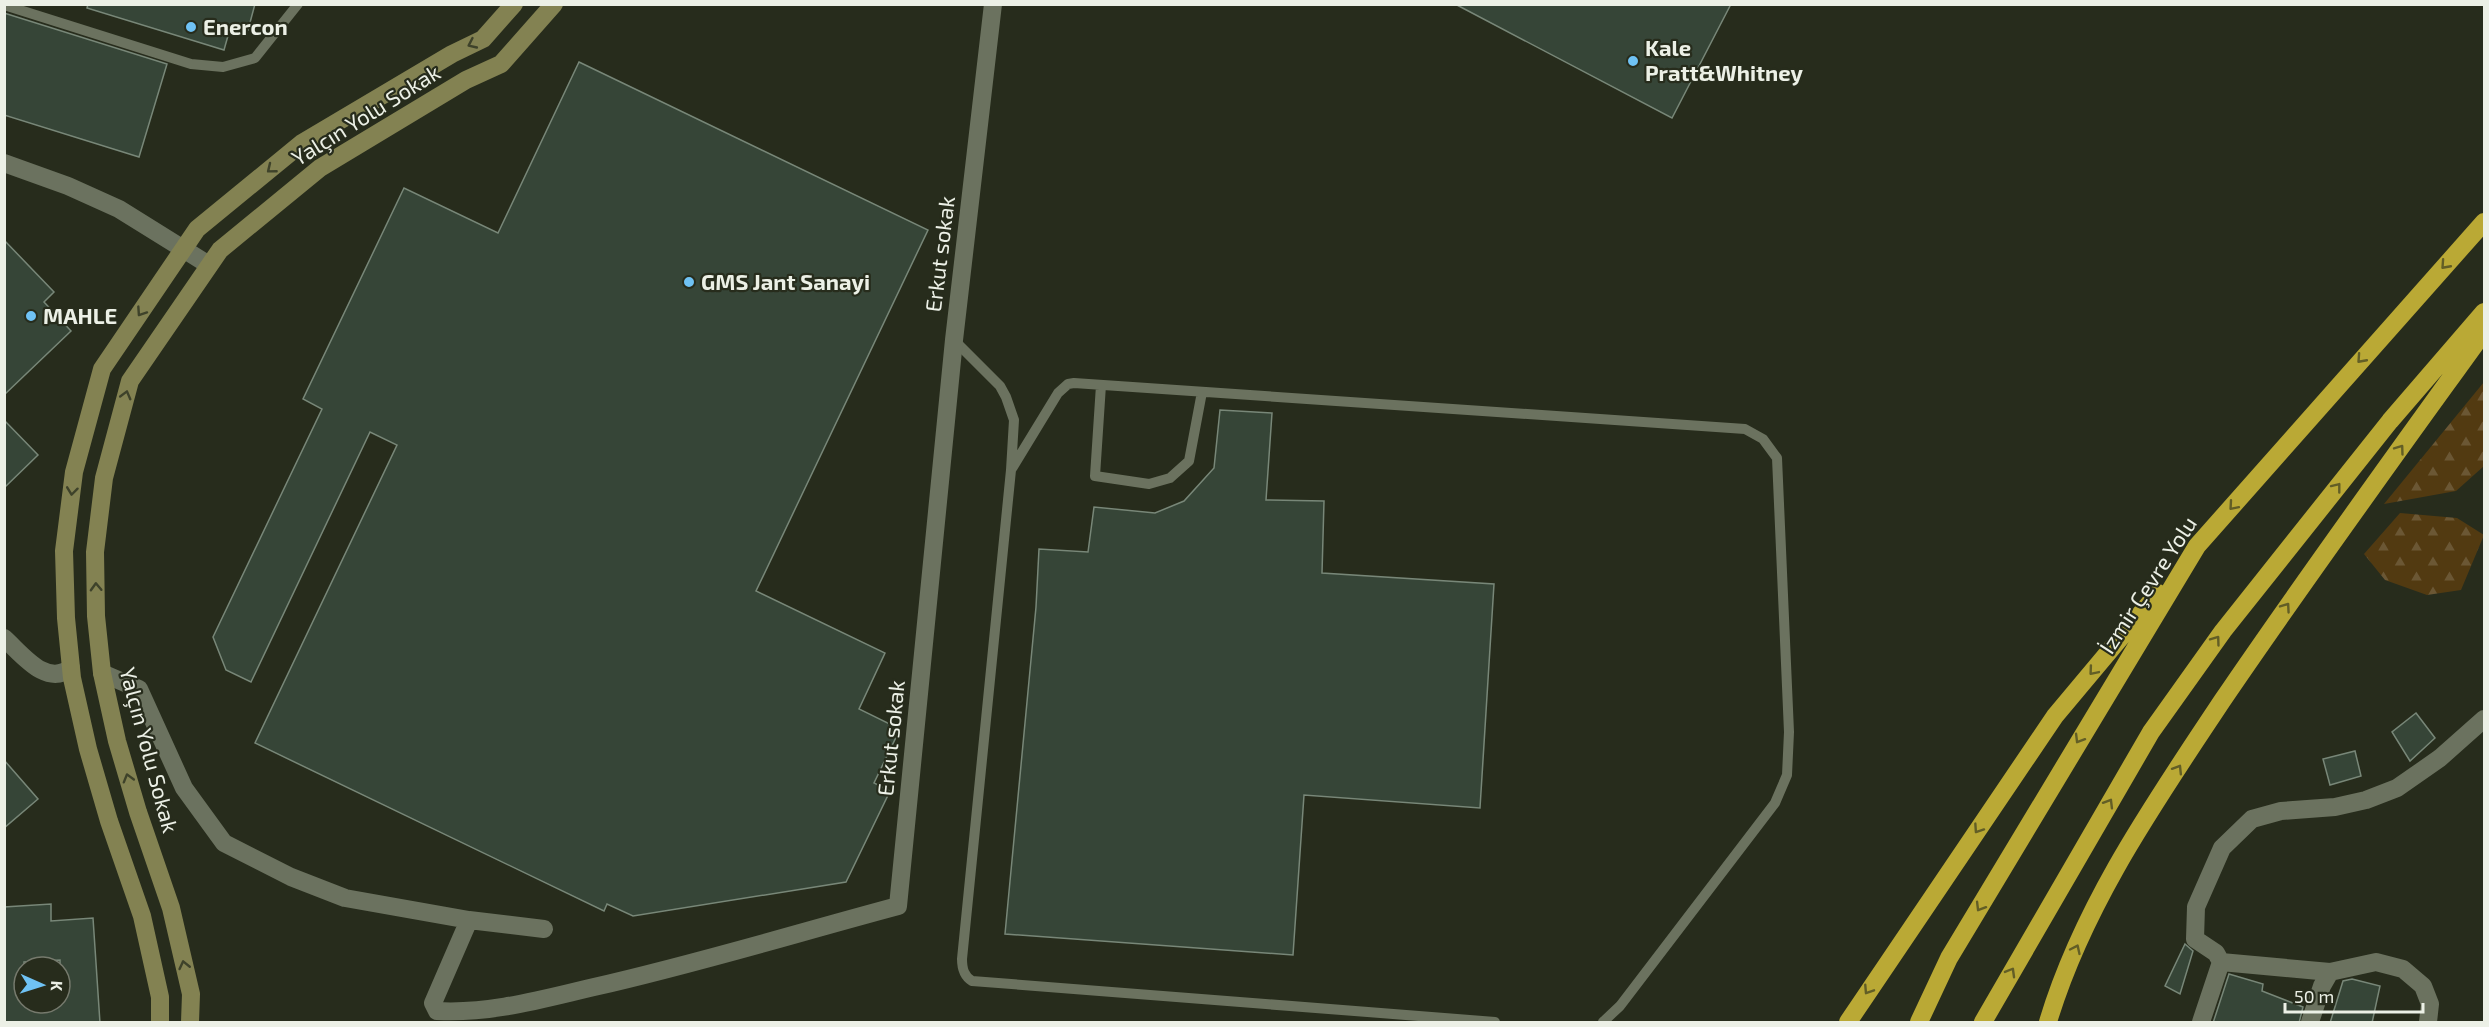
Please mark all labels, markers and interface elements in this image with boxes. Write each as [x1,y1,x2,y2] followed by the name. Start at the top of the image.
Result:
[203,13,288,39] place label: Enercon
[184,20,198,34] marker: Enercon
[1645,34,1804,86] place label: Kale Pratt&Whitney
[467,37,478,49] one-way arrow
[1626,54,1640,68] marker: Kale Pratt&Whitney
[286,58,446,172] street label: Yalçın Yolu Sokak
[267,162,278,173] one-way arrow
[919,195,959,313] street label: Erkut sokak
[2441,259,2452,269] one-way arrow
[701,268,870,295] place label: GMS Jant Sanayi
[682,275,696,289] marker: GMS Jant Sanayi
[43,302,117,328] place label: MAHLE
[137,305,148,316] one-way arrow
[24,309,38,323] marker: MAHLE
[2357,352,2368,363] one-way arrow
[119,390,131,401] one-way arrow
[2393,444,2404,455] one-way arrow
[2330,483,2341,494] one-way arrow
[66,486,79,495] one-way arrow
[2229,499,2240,510] one-way arrow
[2093,511,2203,659] street label: İzmir Çevre Yolu
[89,582,102,591] one-way arrow
[2279,603,2290,614] one-way arrow
[2209,636,2220,647] one-way arrow
[113,664,185,836] street label: Yalçın Yolu Sokak
[2089,664,2100,675] one-way arrow
[871,679,909,797] street label: Erkut sokak
[2075,733,2087,743] one-way arrow
[2170,765,2182,775] one-way arrow
[123,773,135,784] one-way arrow
[2102,799,2113,809] one-way arrow
[1974,822,1985,833] one-way arrow
[1975,901,1987,911] one-way arrow
[2069,944,2081,955] one-way arrow
[12,955,72,1015] north arrow
[178,960,191,970] one-way arrow
[2004,968,2016,978] one-way arrow
[2285,976,2423,1014] scale bar
[48,980,67,992] text: K
[1864,983,1875,994] one-way arrow
[2294,985,2334,1007] text: 50 m

